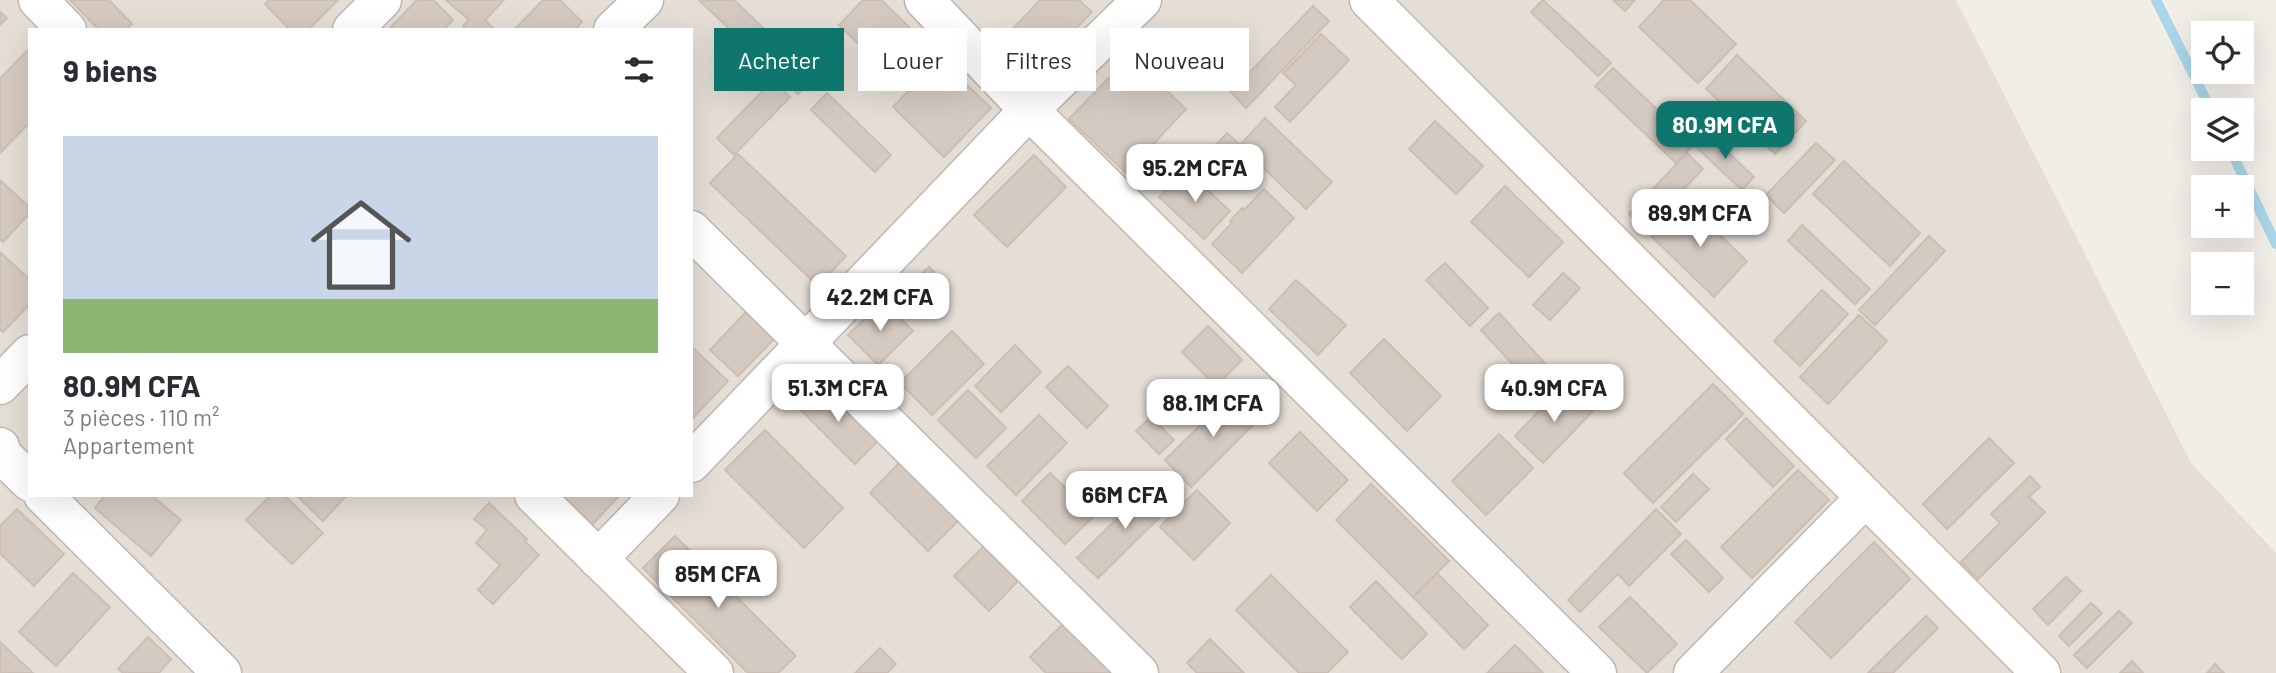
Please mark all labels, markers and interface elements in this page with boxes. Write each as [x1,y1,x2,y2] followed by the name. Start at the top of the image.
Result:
[2191,21,2254,315] map controls
[2191,21,2254,84] button: locate
[714,28,844,91] chip: Acheter
[858,28,967,91] chip: Louer
[981,28,1096,91] chip: Filtres
[1110,28,1249,91] chip: Nouveau
[620,51,658,89] icon: filters
[63,52,157,88] text: 9 biens
[2191,98,2254,161] button: layers
[1645,102,1805,161] pin: 80.9M CFA
[1672,110,1778,138] text: 80.9M CFA
[1115,144,1275,204] pin: 95.2M CFA
[1142,153,1248,181] text: 95.2M CFA
[2191,175,2254,238] button: +
[298,182,424,308] icon: home
[1620,190,1780,249] pin: 89.9M CFA
[1648,198,1752,226] text: 89.9M CFA
[2191,252,2254,315] button: −
[800,274,960,333] pin: 42.2M CFA
[826,282,934,310] text: 42.2M CFA
[758,364,918,424] pin: 51.3M CFA
[1474,364,1634,424] pin: 40.9M CFA
[63,367,201,403] text: 80.9M CFA
[788,373,888,401] text: 51.3M CFA
[1501,373,1608,401] text: 40.9M CFA
[1133,380,1293,439] pin: 88.1M CFA
[1163,388,1263,416] text: 88.1M CFA
[63,403,220,431] text: 3 pièces · 110 m²
[63,431,195,459] text: Appartement
[1060,472,1190,531] pin: 66M CFA
[1082,480,1168,508] text: 66M CFA
[653,550,783,610] pin: 85M CFA
[675,559,761,587] text: 85M CFA

